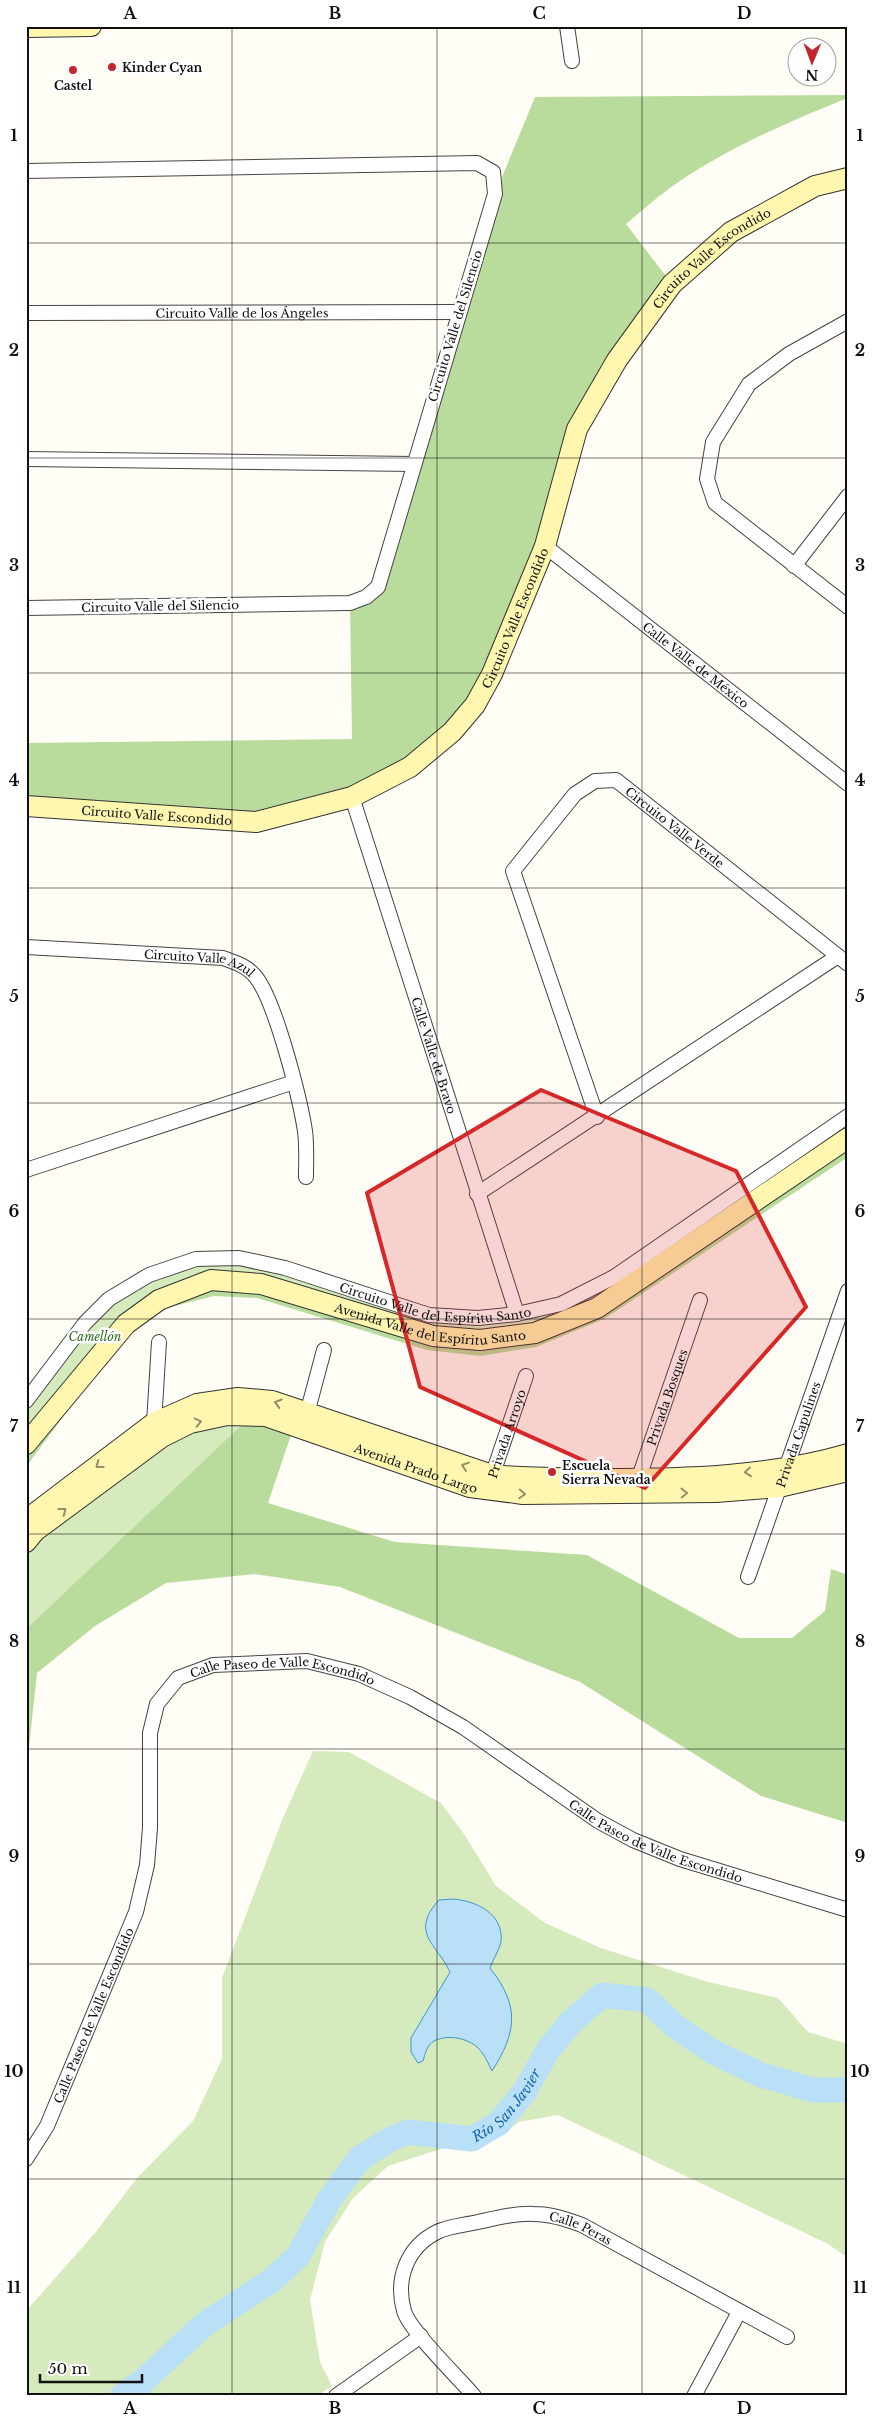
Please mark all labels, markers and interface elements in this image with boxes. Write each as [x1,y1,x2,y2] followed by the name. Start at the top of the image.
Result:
[123,3,138,23] text: A
[329,3,342,23] text: B
[532,3,546,23] text: C
[737,3,751,23] text: D
[786,38,836,88] north arrow
[122,60,203,75] place label: Kinder Cyan
[106,61,118,73] marker: Kinder Cyan
[67,64,79,76] marker: Castel
[805,66,819,84] text: N
[54,78,93,93] place label: Castel
[11,125,18,145] text: 1
[857,125,864,145] text: 1
[649,204,773,312] street label: Circuito Valle Escondido
[425,248,485,404] street label: Circuito Valle del Silencio
[156,304,328,320] street label: Circuito Valle de los Ángeles
[9,340,19,360] text: 2
[855,340,865,360] text: 2
[478,545,551,691] street label: Circuito Valle Escondido
[9,555,19,575] text: 3
[855,555,865,575] text: 3
[81,597,239,615] street label: Circuito Valle del Silencio
[640,618,752,711] street label: Calle Valle de México
[9,770,19,790] text: 4
[855,770,865,790] text: 4
[623,783,727,871] street label: Circuito Valle Verde
[81,802,233,828] street label: Circuito Valle Escondido
[144,946,259,979] street label: Circuito Valle Azul
[9,986,19,1006] text: 5
[855,986,865,1006] text: 5
[409,995,460,1116] street label: Calle Valle de Bravo
[9,1201,20,1221] text: 6
[855,1201,866,1221] text: 6
[338,1279,533,1326] street label: Circuito Valle del Espíritu Santo
[332,1299,527,1348] street label: Avenida Valle del Espíritu Santo
[69,1329,122,1344] park label: Camellón
[643,1347,690,1447] street label: Privada Bosques
[772,1380,823,1489] street label: Privada Capulines
[484,1387,528,1480] street label: Privada Arroyo
[274,1399,282,1409] one-way arrow
[10,1416,19,1436] text: 7
[856,1416,865,1436] text: 7
[193,1417,202,1428] one-way arrow
[351,1439,478,1495] street label: Avenida Prado Largo
[562,1458,651,1487] place label: Escuela Sierra Nevada
[95,1459,105,1468] one-way arrow
[462,1462,470,1472] one-way arrow
[546,1466,558,1478] marker: Escuela Sierra Nevada
[744,1466,752,1477] one-way arrow
[681,1488,689,1498] one-way arrow
[518,1489,526,1499] one-way arrow
[57,1508,66,1516] one-way arrow
[9,1631,19,1651] text: 8
[855,1631,865,1651] text: 8
[188,1653,378,1688] street label: Calle Paseo de Valle Escondido
[566,1796,745,1885] street label: Calle Paseo de Valle Escondido
[9,1846,20,1866] text: 9
[855,1846,866,1866] text: 9
[50,1925,136,2105] street label: Calle Paseo de Valle Escondido
[4,2061,24,2081] text: 10
[850,2061,870,2081] text: 10
[468,2065,545,2147] water label: Río San Javier
[548,2208,615,2248] street label: Calle Peras
[7,2277,21,2297] text: 11
[853,2277,867,2297] text: 11
[40,2352,142,2384] scale bar
[48,2359,88,2378] text: 50 m
[123,2398,138,2418] text: A
[329,2398,342,2418] text: B
[532,2398,546,2418] text: C
[737,2398,751,2418] text: D

